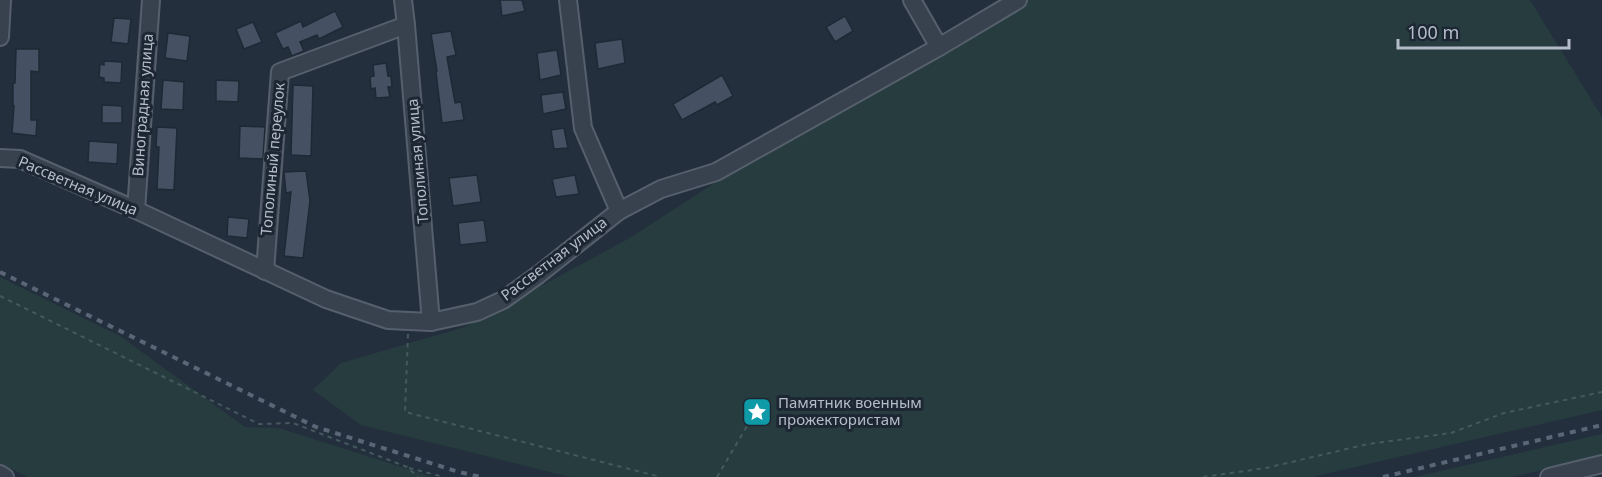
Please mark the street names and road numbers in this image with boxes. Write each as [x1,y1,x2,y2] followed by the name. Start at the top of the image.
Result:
[127,33,157,177] street label: Виноградная улица
[255,82,289,236] street label: Тополиный переулок
[402,98,432,224] street label: Тополиная улица
[16,151,141,219] street label: Рассветная улица
[496,212,610,305] street label: Рассветная улица

